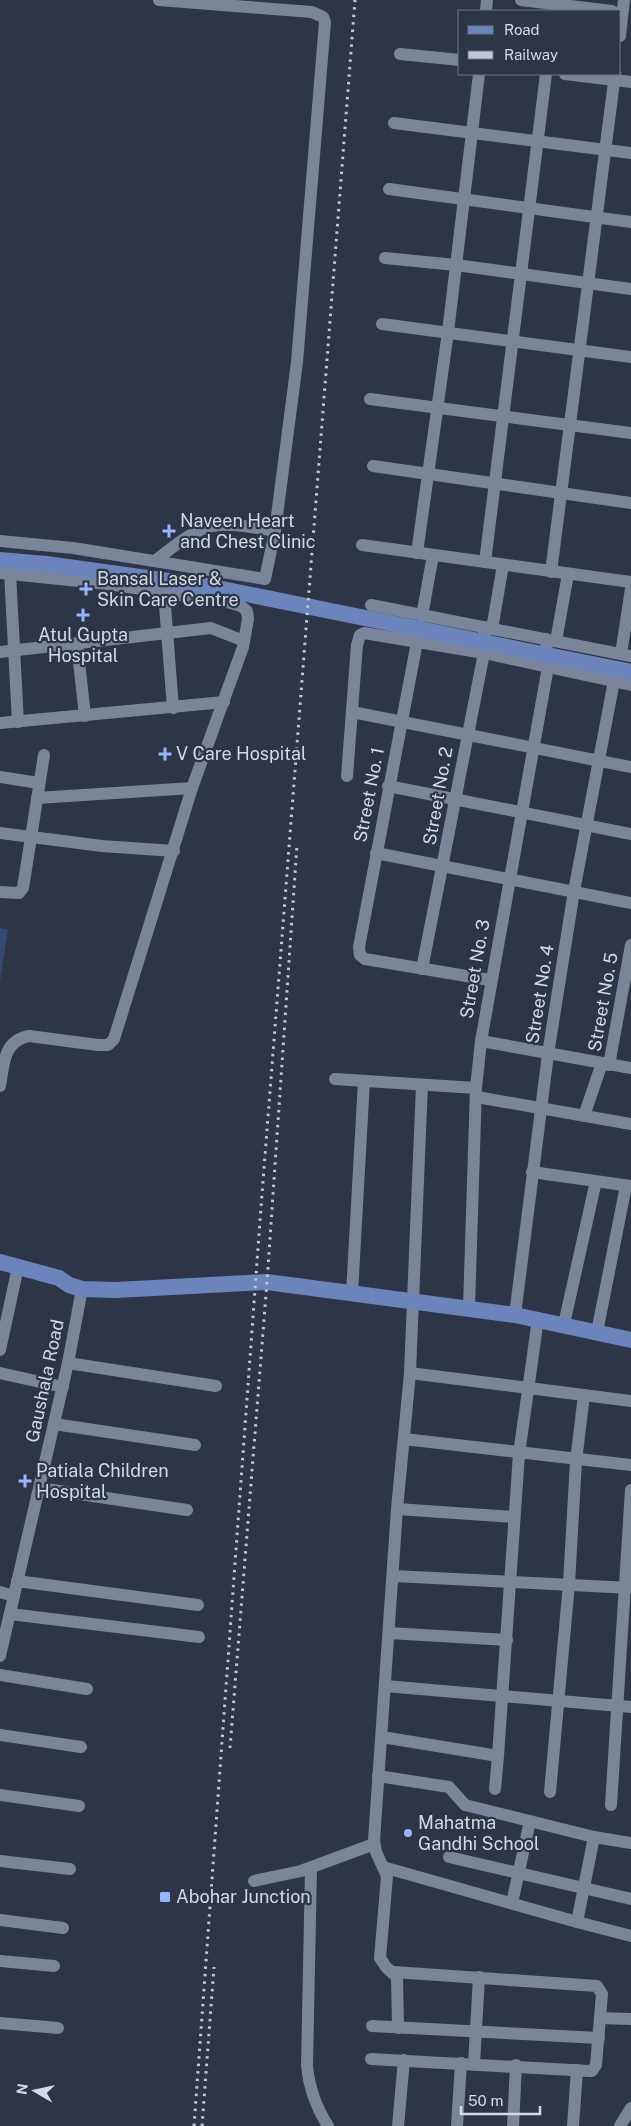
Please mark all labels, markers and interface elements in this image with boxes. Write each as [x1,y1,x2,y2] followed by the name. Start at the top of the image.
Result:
[458,10,621,75] legend
[504,21,540,38] text: Road
[504,46,558,63] text: Railway
[180,510,316,552] place label: Naveen Heart and Chest Clinic
[162,524,176,538] marker: Naveen Heart and Chest Clinic
[97,568,239,610] place label: Bansal Laser & Skin Care Centre
[79,582,93,596] marker: Bansal Laser & Skin Care Centre
[76,608,90,622] marker: Atul Gupta Hospital
[38,624,128,666] place label: Atul Gupta Hospital
[176,743,306,764] place label: V Care Hospital
[419,745,456,847] street label: Street No. 2
[349,746,388,844] street label: Street No. 1
[158,747,172,761] marker: V Care Hospital
[455,918,494,1020] street label: Street No. 3
[521,943,558,1045] street label: Street No. 4
[583,951,622,1053] street label: Street No. 5
[21,1317,68,1444] street label: Gaushala Road
[36,1460,169,1502] place label: Patiala Children Hospital
[18,1474,32,1488] marker: Patiala Children Hospital
[418,1812,540,1854] place label: Mahatma Gandhi School
[402,1827,414,1839] marker: Mahatma Gandhi School
[176,1886,311,1907] place label: Abohar Junction
[158,1890,172,1904] marker: Abohar Junction
[10,2066,60,2116] north arrow
[13,2082,31,2096] text: N
[461,2084,540,2116] scale bar
[468,2092,503,2109] text: 50 m

